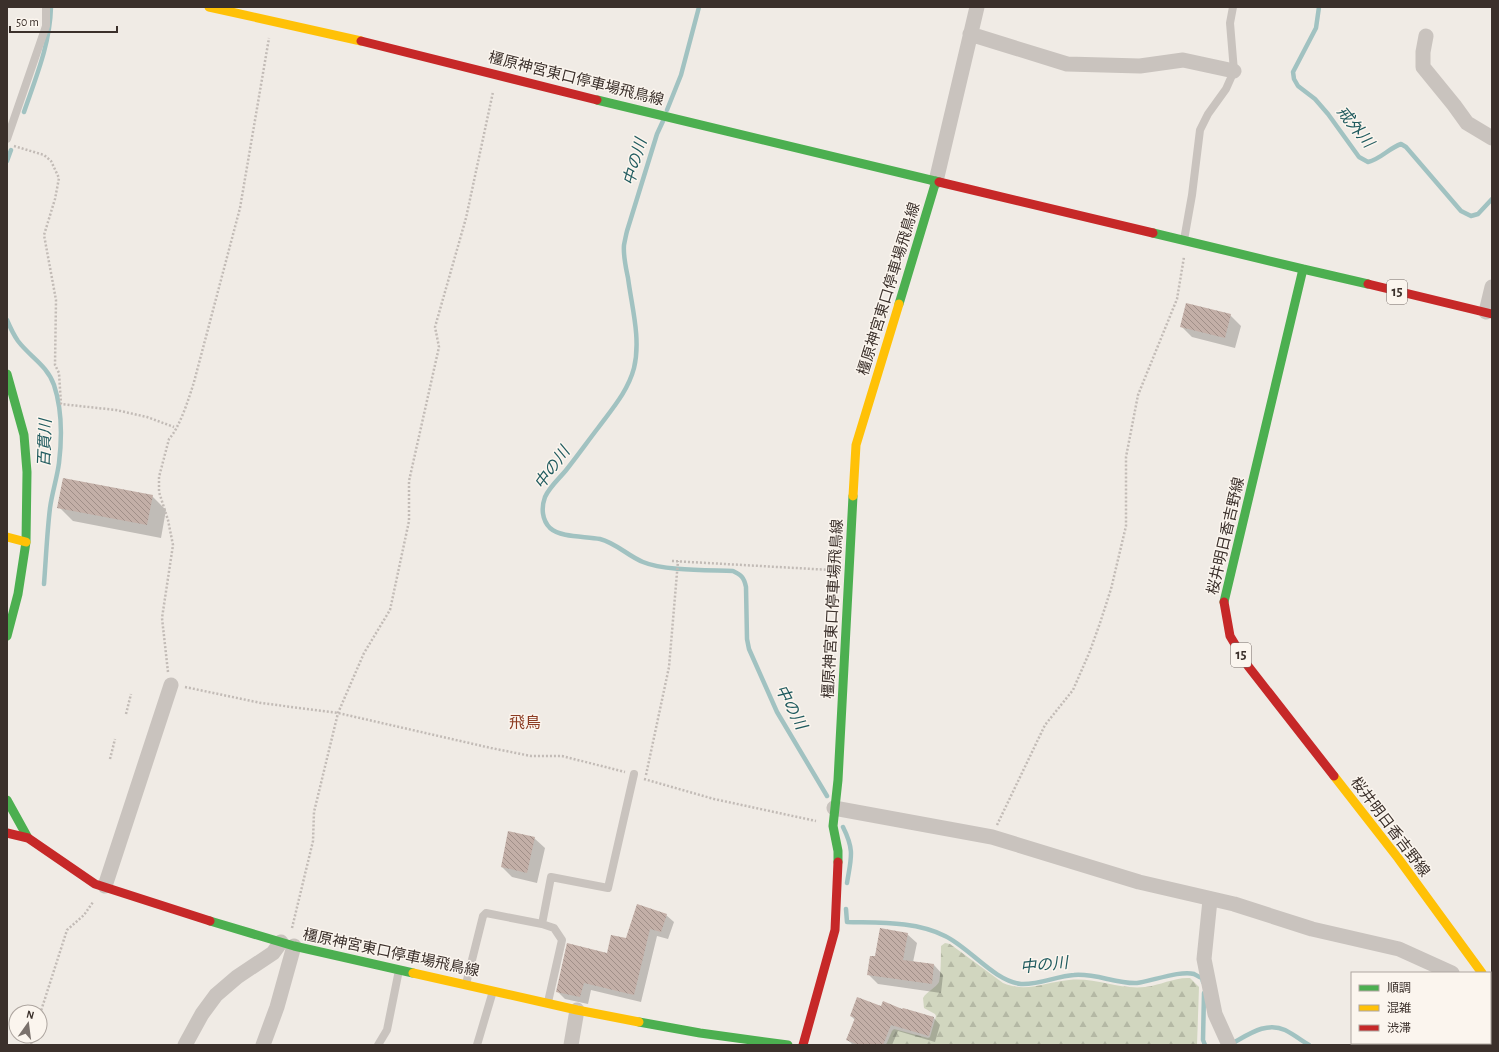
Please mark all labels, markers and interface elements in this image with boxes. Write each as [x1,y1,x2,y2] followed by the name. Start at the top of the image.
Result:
[10,8,117,34] scale bar
[16,16,39,28] text: 50 m
[487,49,665,108] street label: 橿原神宮東口停車場飛鳥線
[1334,103,1378,152] water label: 戒外川
[620,135,650,187] water label: 中の川
[855,200,922,377] street label: 橿原神宮東口停車場飛鳥線
[1387,280,1407,304] road number: 15
[36,417,54,467] water label: 百貫川
[531,442,574,492] water label: 中の川
[1203,475,1247,596] street label: 桜井明日香吉野線
[820,519,845,699] street label: 橿原神宮東口停車場飛鳥線
[1231,643,1251,667] road number: 15
[773,682,811,734] water label: 中の川
[509,714,541,731] district label: 飛鳥
[1348,773,1434,879] street label: 桜井明日香吉野線
[301,926,481,979] street label: 橿原神宮東口停車場飛鳥線
[1019,953,1071,975] water label: 中の川
[1351,972,1491,1044] legend
[1387,982,1411,994] text: 順調
[1387,1001,1411,1014] text: 混雑
[8,1004,48,1044] north arrow
[25,1009,35,1021] text: N
[1387,1022,1411,1034] text: 渋滞

